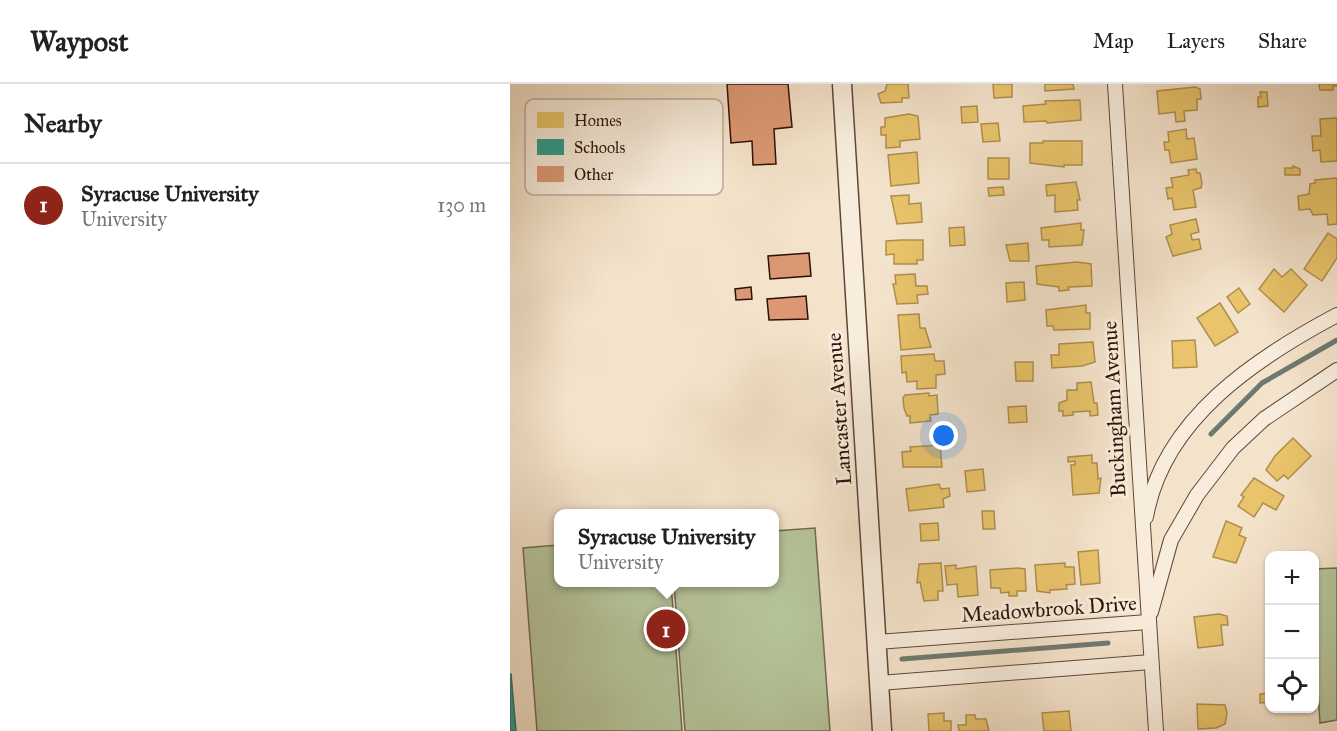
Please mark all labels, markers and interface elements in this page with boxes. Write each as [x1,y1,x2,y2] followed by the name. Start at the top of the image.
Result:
[30,24,128,59] text: Waypost
[1093,28,1134,54] text: Map
[1167,28,1225,54] text: Layers
[1258,28,1307,54] text: Share
[525,99,723,195] legend
[24,107,102,139] text: Nearby
[574,111,622,130] text: Homes
[574,138,625,157] text: Schools
[574,165,613,184] text: Other
[81,180,259,207] text: Syracuse University
[40,193,47,217] text: 1
[437,193,486,217] text: 130 m
[81,207,167,231] text: University
[1096,320,1132,498] street label: Buckingham Avenue
[821,332,857,486] street label: Lancaster Avenue
[929,421,958,450] your location
[554,509,779,587] popup
[578,523,755,550] text: Syracuse University
[578,550,663,574] text: University
[1265,551,1319,713] map controls
[1265,551,1319,605] button: +
[960,590,1138,628] street label: Meadowbrook Drive
[1265,605,1319,659] button: −
[646,606,686,652] pin: 1
[1265,659,1319,713] button: locate

